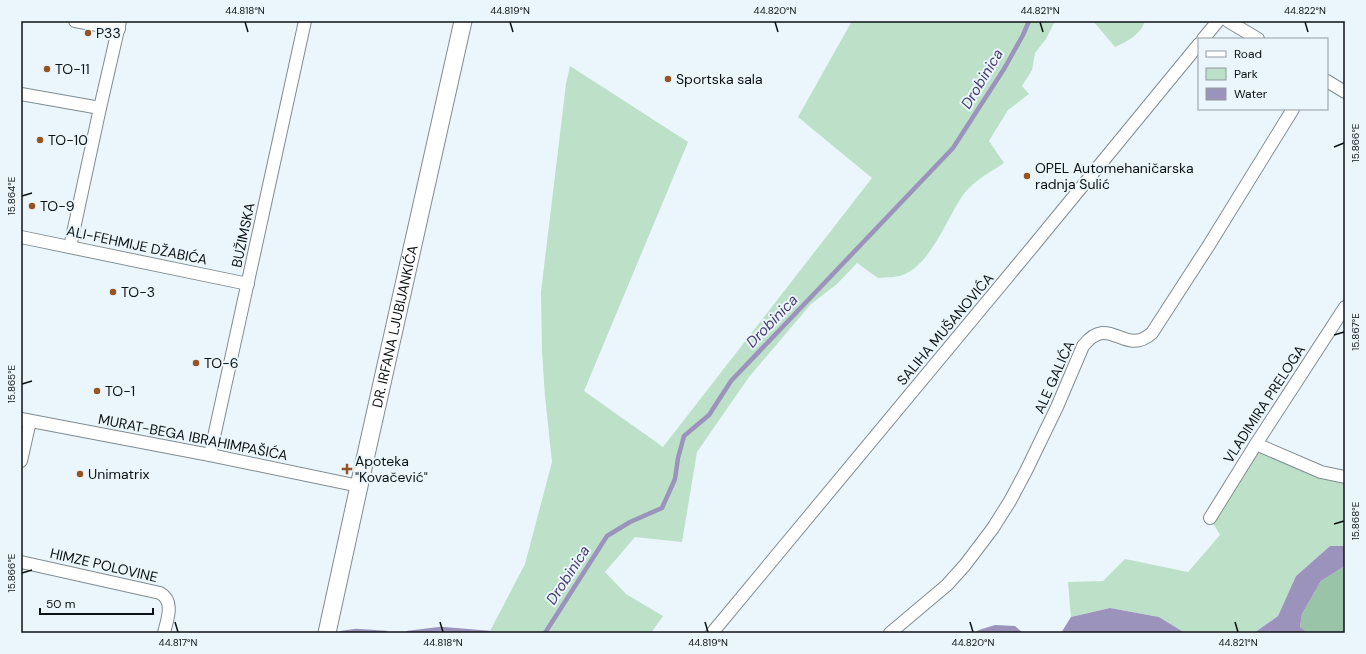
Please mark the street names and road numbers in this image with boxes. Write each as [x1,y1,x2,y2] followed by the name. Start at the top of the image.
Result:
[227,201,259,269] street label: BUŽIMSKA
[65,221,209,269] street label: ALI-FEHMIJE DŽABIĆA
[368,243,422,409] street label: DR. IRFANA LJUBIJANKIĆA
[893,269,997,389] street label: SALIHA MUŠANOVIĆA
[1030,338,1078,416] street label: ALE GALIĆA
[1219,342,1309,466] street label: VLADIMIRA PRELOGA
[97,410,289,464] street label: MURAT-BEGA IBRAHIMPAŠIĆA
[48,544,160,586] street label: HIMZE POLOVINE

